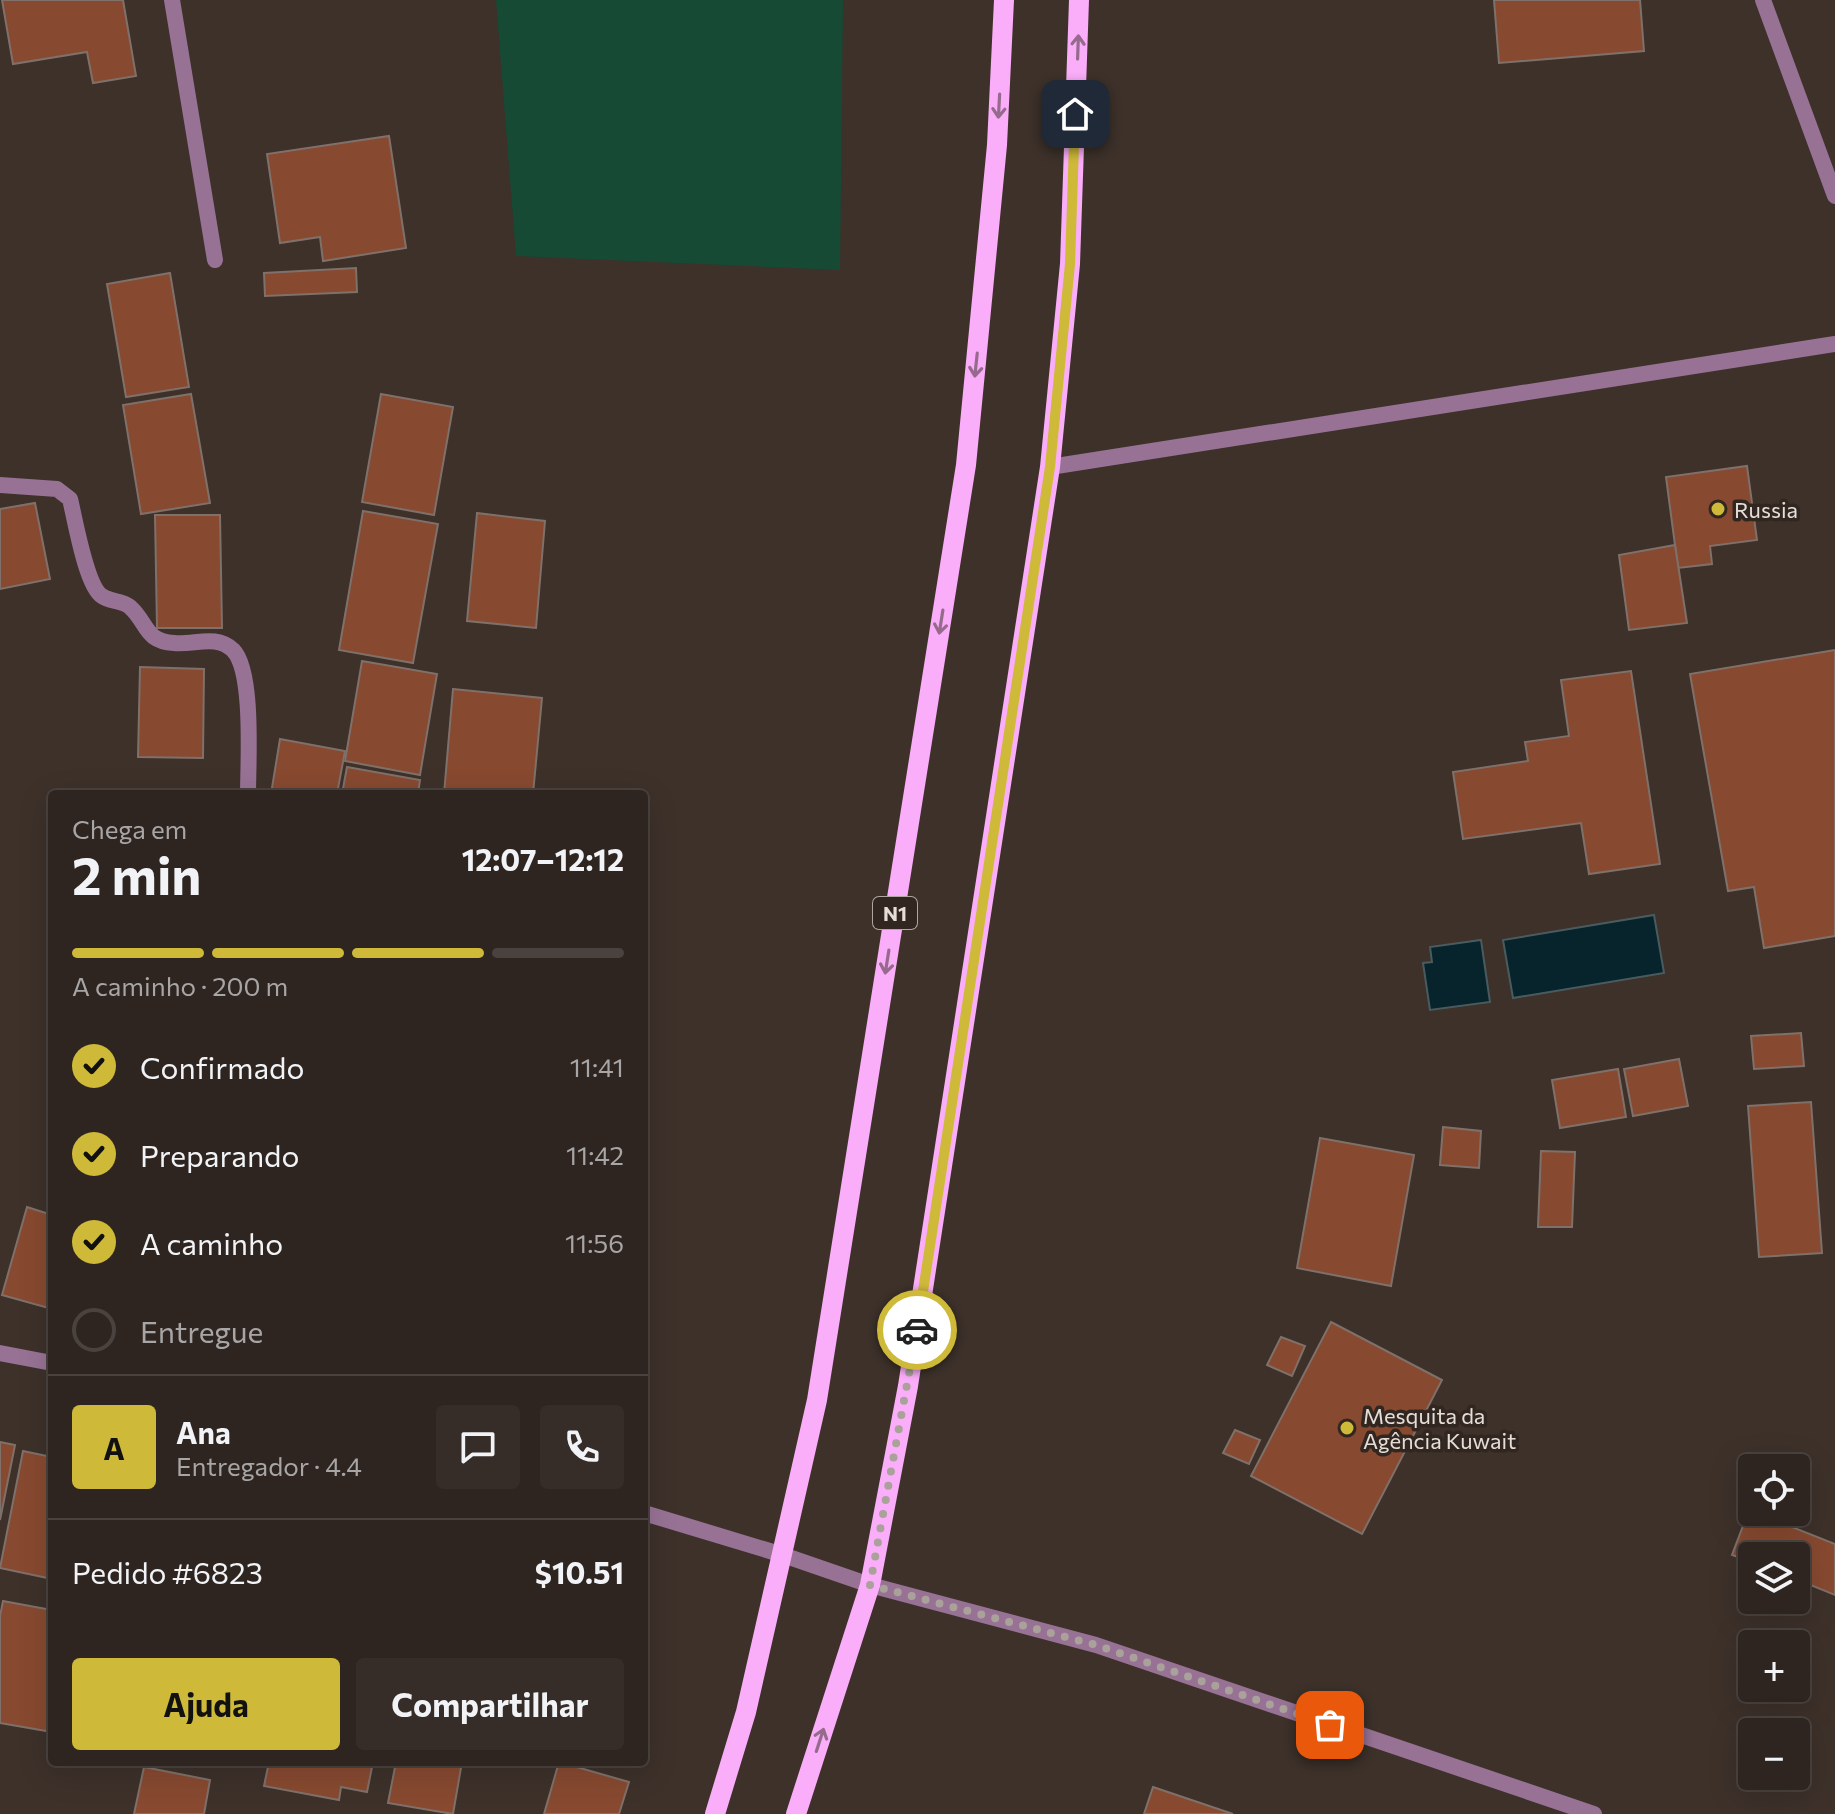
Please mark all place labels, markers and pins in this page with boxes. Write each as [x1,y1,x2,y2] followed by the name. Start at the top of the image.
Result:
[1041,80,1109,148] pin
[1734,496,1798,523] place label: Russia
[1709,500,1727,518] marker: Russia
[1363,1402,1516,1454] place label: Mesquita da Agência Kuwait
[1338,1419,1356,1437] marker: Mesquita da Agência Kuwait
[1296,1691,1364,1759] pin

